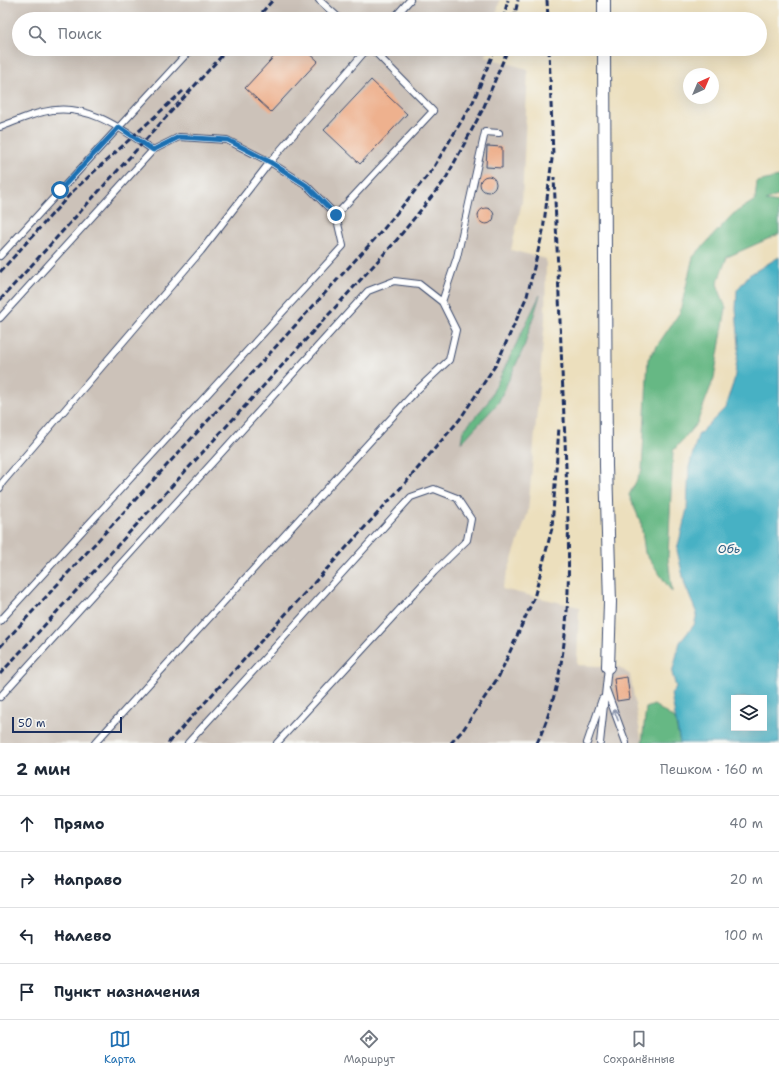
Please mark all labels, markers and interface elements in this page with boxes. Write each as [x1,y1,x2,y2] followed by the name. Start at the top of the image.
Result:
[12,12,767,56] search box
[26,23,48,45] icon: search
[58,24,102,44] text: Поиск
[683,68,719,104] north arrow
[51,181,69,199] route start
[327,206,345,224] route end
[718,541,740,557] water label: Обь
[731,695,767,731] map controls
[731,695,767,731] button: layers
[611,710,619,722] one-way arrow
[12,715,122,734] scale bar
[18,716,46,731] text: 50 m
[16,758,71,780] text: 2 мин
[660,761,763,778] text: Пешком · 160 m
[16,813,38,835] icon: ahead
[54,814,104,834] text: Прямо
[729,815,763,832] text: 40 m
[16,869,38,891] icon: right
[54,870,122,890] text: Направо
[730,871,763,888] text: 20 m
[16,925,38,947] icon: left
[54,926,112,946] text: Налево
[724,927,763,944] text: 100 m
[16,981,38,1003] icon: arrive
[54,982,200,1002] text: Пункт назначения
[104,1028,136,1067] tab: Карта
[344,1028,395,1067] tab: Маршрут
[603,1028,675,1067] tab: Сохранённые

